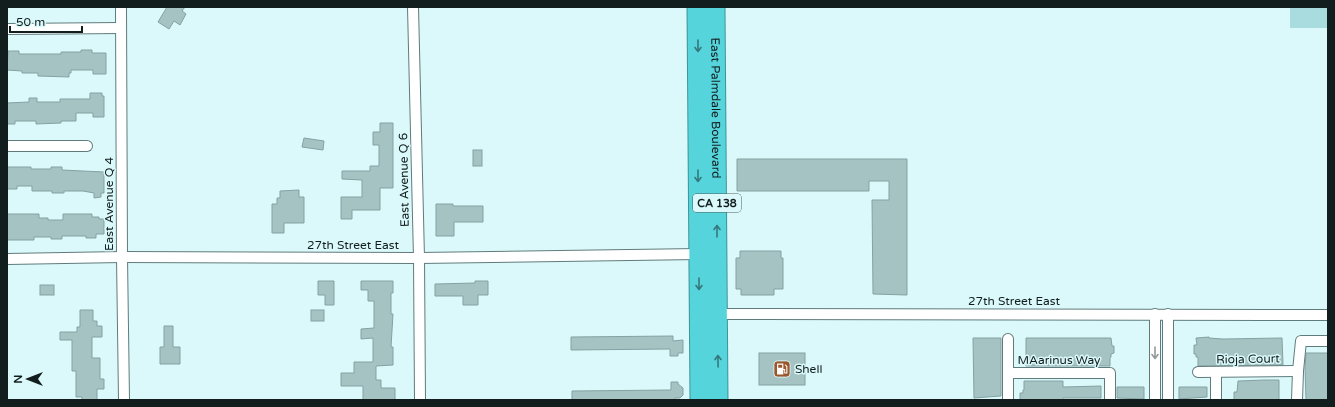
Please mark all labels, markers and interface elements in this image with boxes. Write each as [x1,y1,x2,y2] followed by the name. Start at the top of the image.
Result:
[10,8,82,34] scale bar
[16,15,45,29] text: 50 m
[708,37,723,179] street label: East Palmdale Boulevard
[694,39,701,52] one-way arrow
[396,133,412,227] street label: East Avenue Q 6
[102,156,116,251] street label: East Avenue Q 4
[695,169,702,182] one-way arrow
[693,194,741,212] road number: CA 138
[713,225,721,238] one-way arrow
[307,238,399,252] street label: 27th Street East
[695,277,703,290] one-way arrow
[968,294,1060,308] street label: 27th Street East
[1151,346,1159,359] one-way arrow
[1216,351,1280,367] street label: Rioja Court
[1017,353,1101,367] street label: MAarinus Way
[714,355,722,368] one-way arrow
[8,359,48,399] north arrow
[772,359,792,379] fuel station icon: Shell
[795,362,822,376] place label: Shell
[12,375,25,383] text: N

